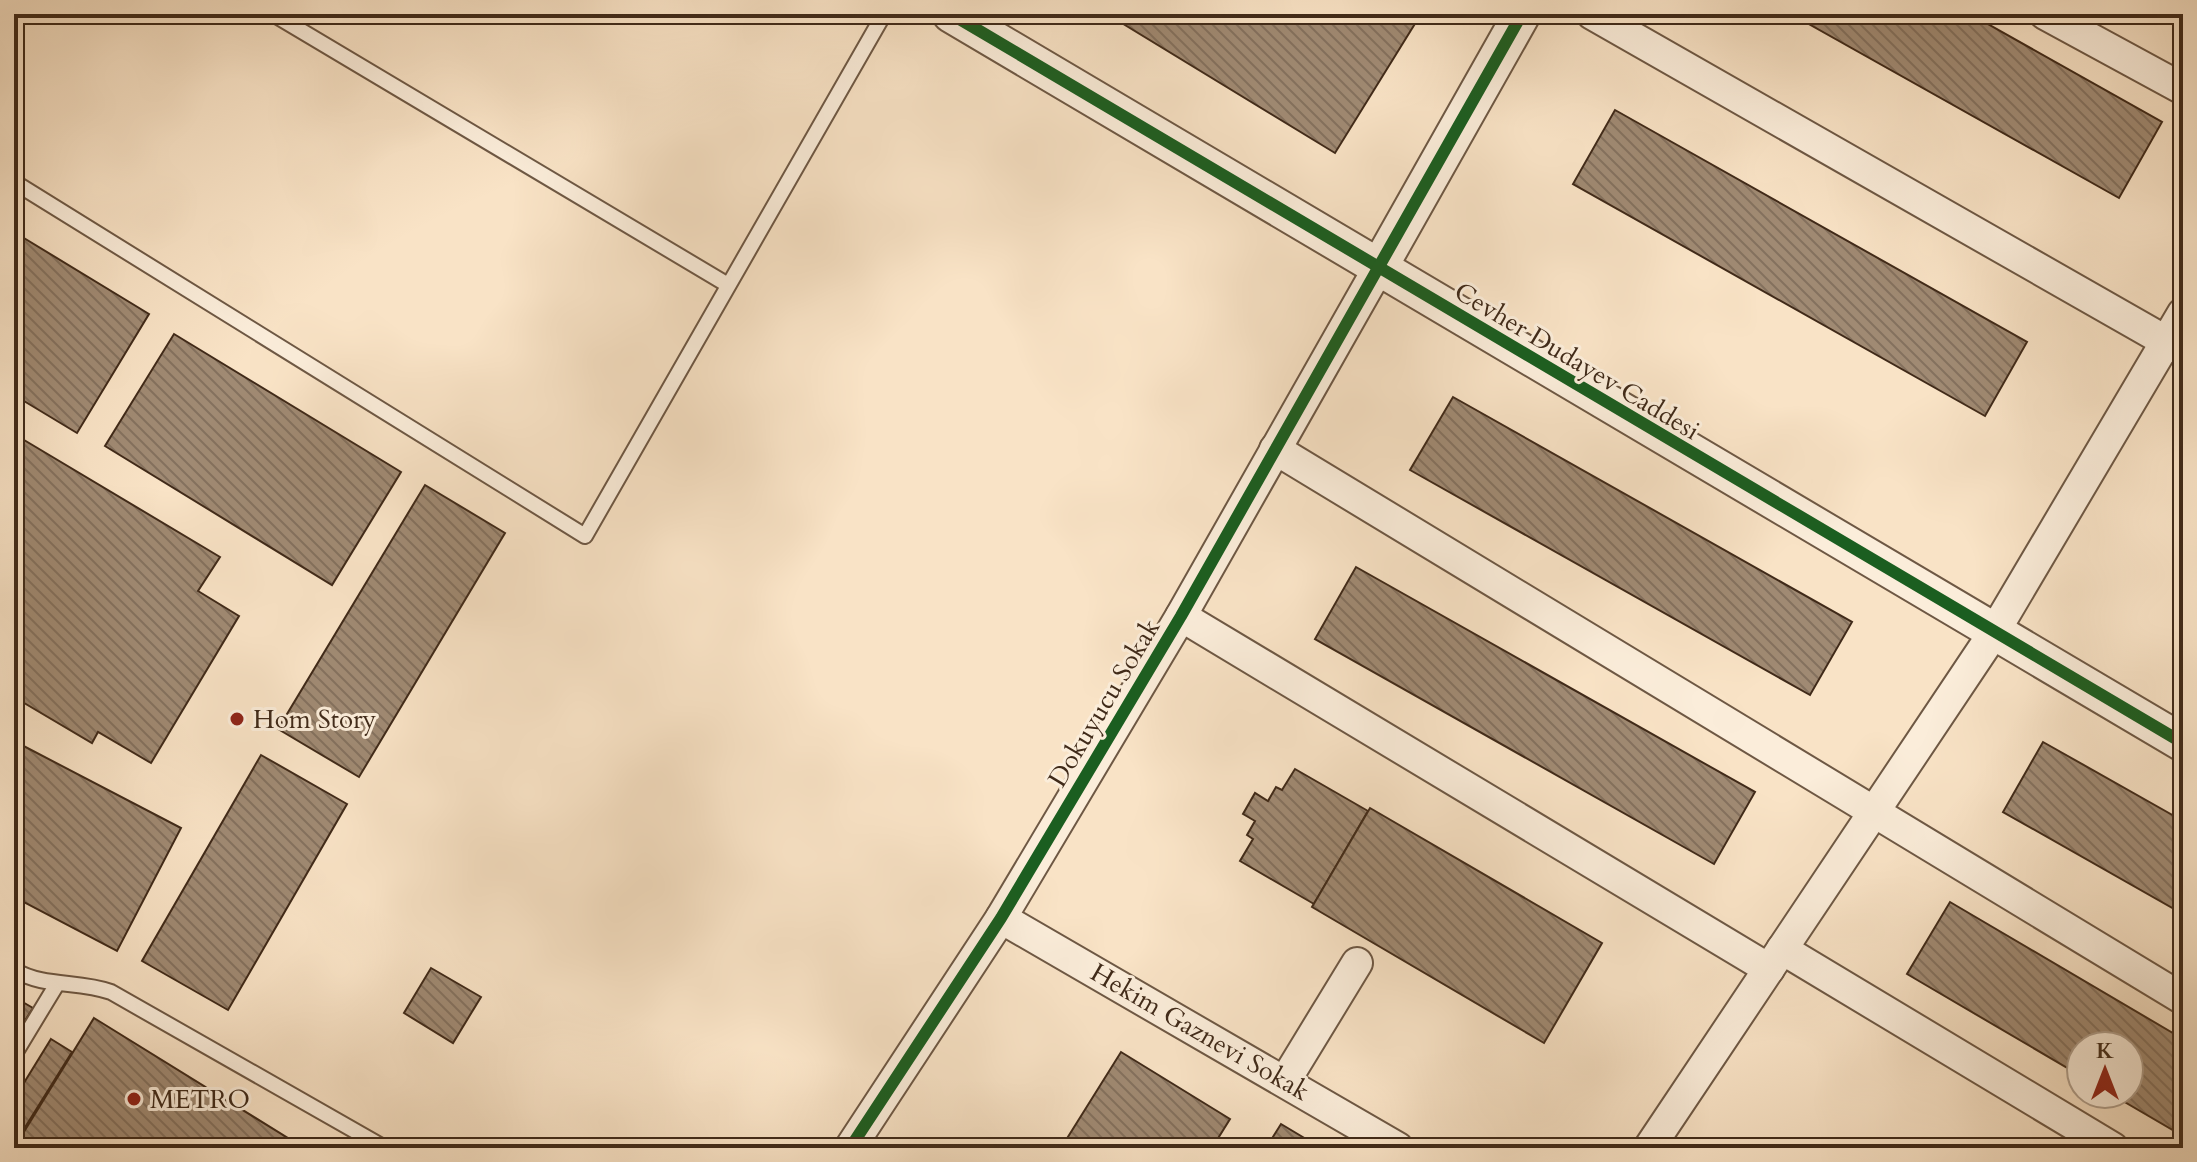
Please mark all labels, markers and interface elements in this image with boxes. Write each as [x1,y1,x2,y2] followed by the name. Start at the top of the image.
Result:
[1448,274,1706,448] street label: Cevher Dudayev Caddesi
[1040,612,1168,794] street label: Dokuyucu Sokak
[253,702,377,737] place label: Hom Story
[228,710,246,728] marker: Hom Story
[1084,955,1316,1109] street label: Hekim Gaznevi Sokak
[2065,1030,2145,1110] north arrow
[2096,1036,2114,1066] text: K
[150,1082,250,1117] place label: METRO
[125,1090,143,1108] marker: METRO

